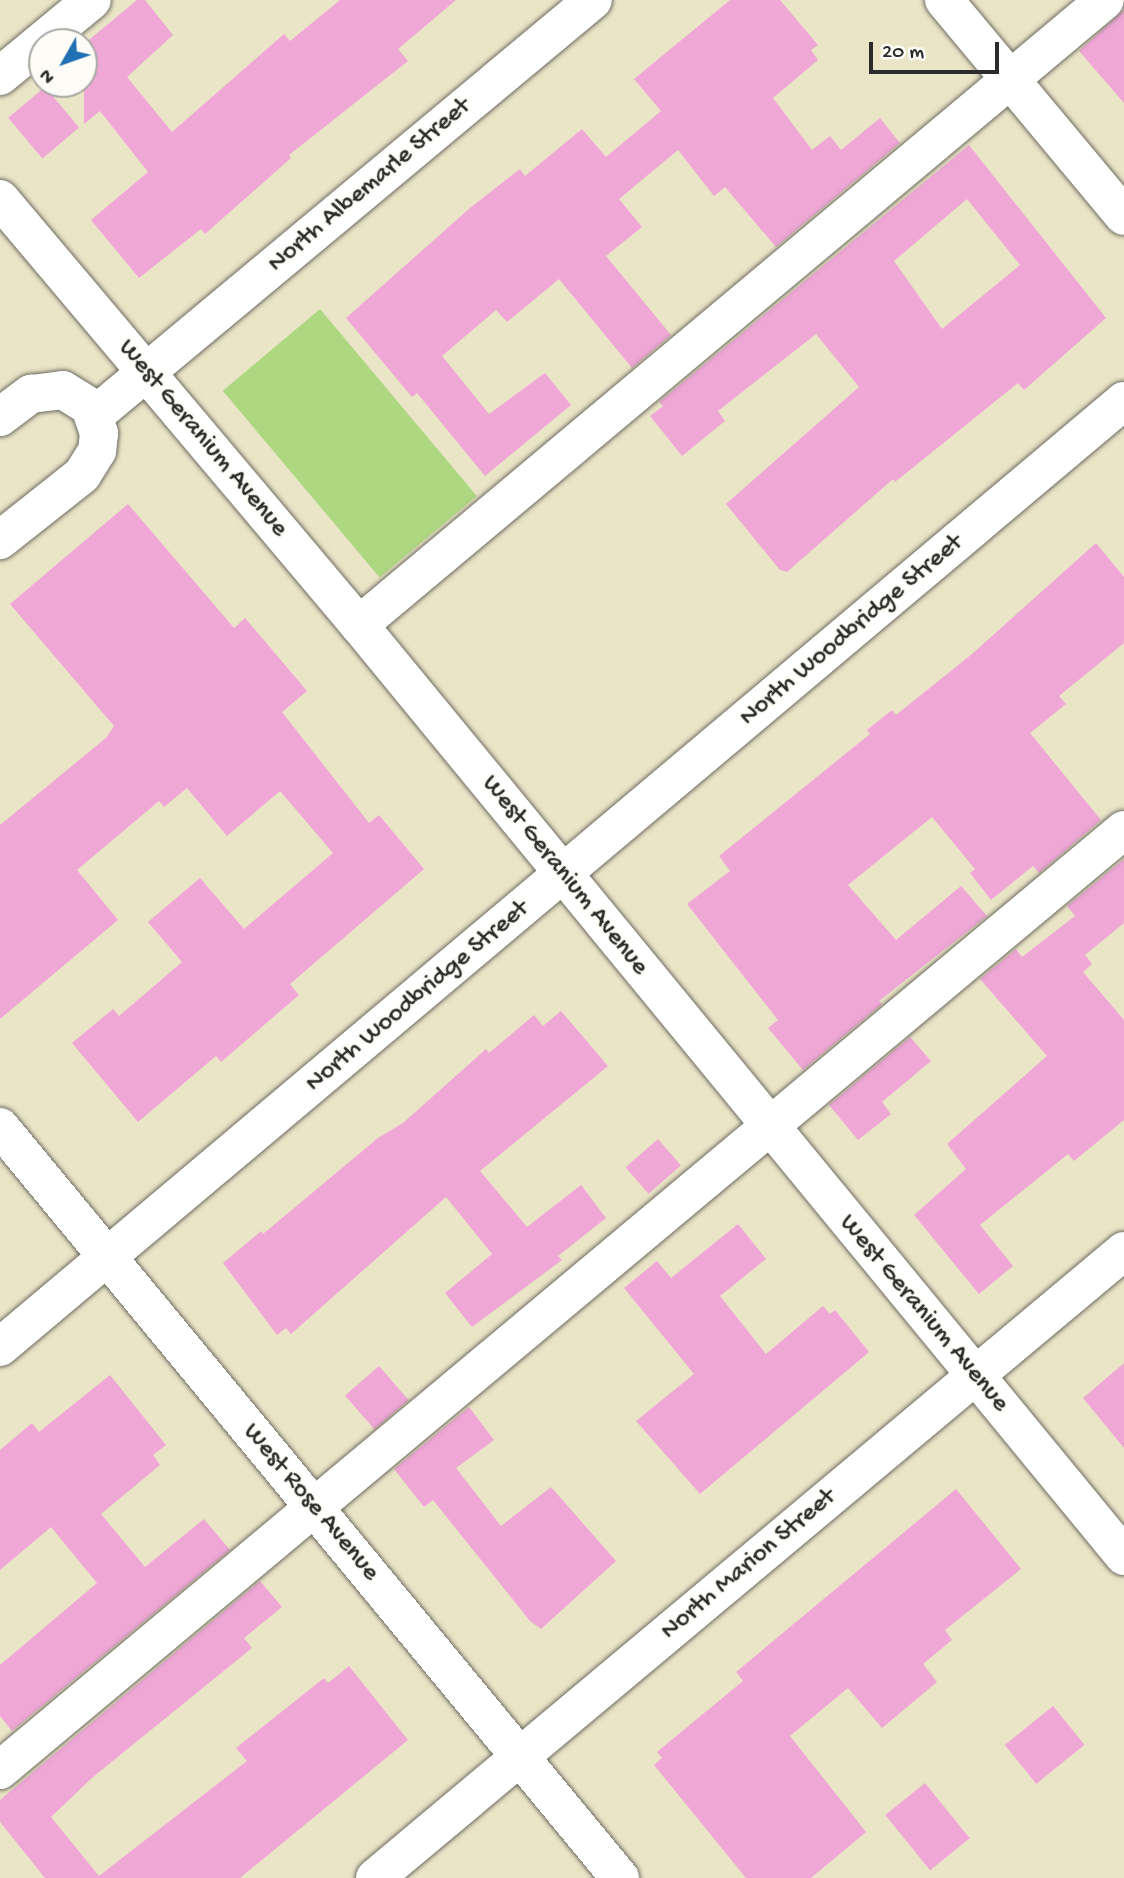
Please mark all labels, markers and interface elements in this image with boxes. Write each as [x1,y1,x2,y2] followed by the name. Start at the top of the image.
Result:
[28,28,98,98] north arrow
[872,28,1002,72] scale bar
[882,41,924,66] text: 20 m
[35,63,61,88] text: N
[262,92,478,280] street label: North Albemarle Street
[110,334,294,544] street label: West Geranium Avenue
[734,528,970,734] street label: North Woodbridge Street
[474,770,654,982] street label: West Geranium Avenue
[300,894,536,1100] street label: North Woodbridge Street
[831,1209,1015,1419] street label: West Geranium Avenue
[235,1418,385,1588] street label: West Rose Avenue
[655,1483,843,1647] street label: North Marion Street

